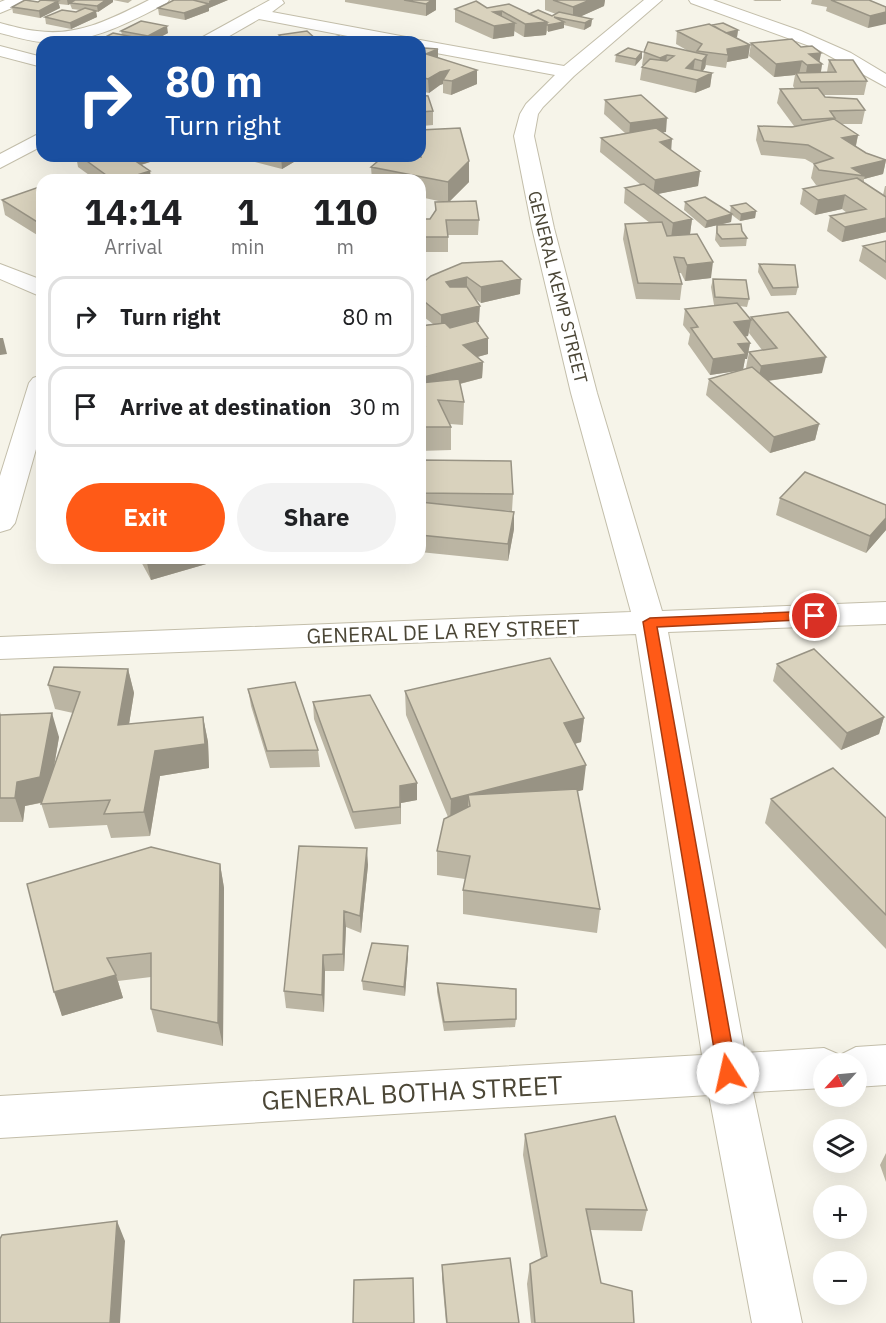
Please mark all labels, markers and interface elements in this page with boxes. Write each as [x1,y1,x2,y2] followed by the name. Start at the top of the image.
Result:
[165,54,263,109] text: 80 m
[66,60,144,138] icon: right
[165,107,282,142] text: Turn right
[84,188,183,235] text: 14:14
[237,188,259,235] text: 1
[313,188,378,235] text: 110
[523,188,593,386] street label: GENERAL KEMP STREET
[104,233,163,260] text: Arrival
[231,233,265,260] text: min
[337,233,354,260] text: m
[69,300,102,333] icon: right
[120,302,221,331] text: Turn right
[342,302,393,331] text: 80 m
[69,390,102,423] icon: arrive
[120,392,331,421] text: Arrive at destination
[349,392,400,421] text: 30 m
[66,483,225,552] button: Exit
[237,483,396,552] button: Share
[789,590,840,641] pin
[798,599,831,632] icon: arrive
[306,612,580,650] street label: GENERAL DE LA REY STREET
[696,1041,760,1105] position arrow
[813,1053,867,1107] north arrow
[813,1053,867,1305] map controls
[260,1067,564,1117] street label: GENERAL BOTHA STREET
[813,1119,867,1173] button: layers
[813,1185,867,1239] button: +
[813,1251,867,1305] button: −

